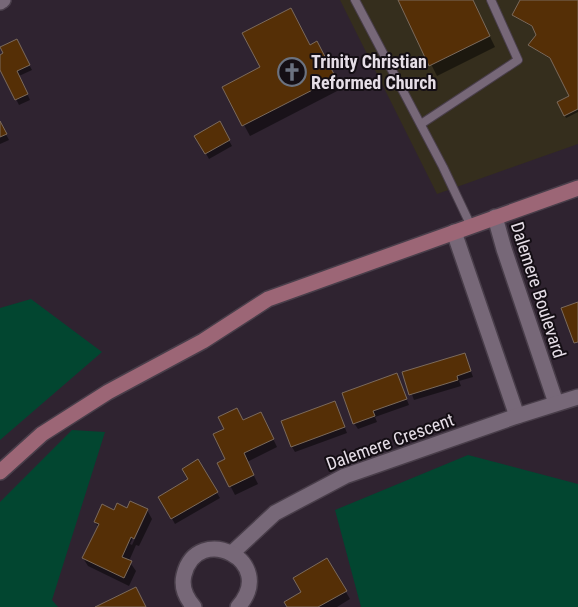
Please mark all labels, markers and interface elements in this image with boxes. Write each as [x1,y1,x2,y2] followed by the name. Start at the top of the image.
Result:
[311,51,436,93] place label: Trinity Christian Reformed Church
[277,57,307,87] church icon: Trinity Christian Reformed Church
[507,219,570,361] street label: Dalemere Boulevard
[323,409,457,474] street label: Dalemere Crescent

